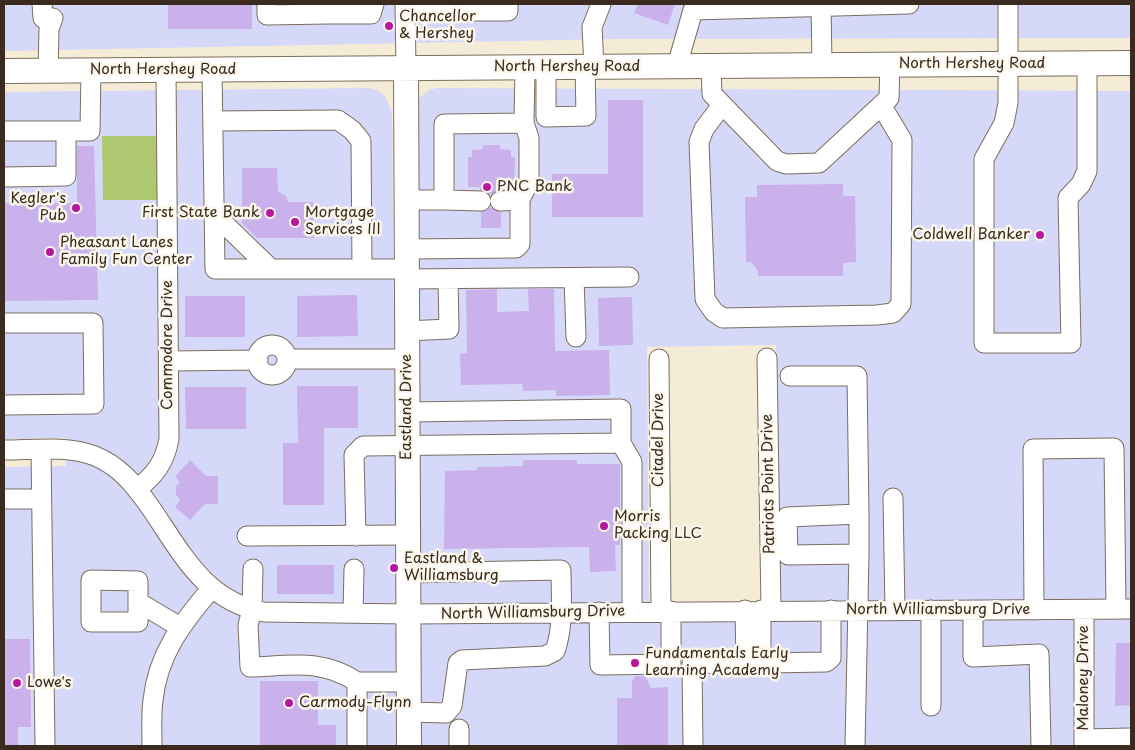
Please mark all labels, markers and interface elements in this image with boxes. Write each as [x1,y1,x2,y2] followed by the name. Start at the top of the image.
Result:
[399,8,476,43] place label: Chancellor & Hershey
[383,20,395,32] marker: Chancellor & Hershey
[899,55,1045,73] street label: North Hershey Road
[494,58,640,76] street label: North Hershey Road
[90,61,236,79] street label: North Hershey Road
[497,178,572,196] place label: PNC Bank
[481,181,493,193] marker: PNC Bank
[10,190,66,225] place label: Kegler's Pub
[70,202,82,214] marker: Kegler's Pub
[142,204,260,222] place label: First State Bank
[305,204,381,239] place label: Mortgage Services III
[264,207,276,219] marker: First State Bank
[289,216,301,228] marker: Mortgage Services III
[912,226,1030,244] place label: Coldwell Banker
[1034,229,1046,241] marker: Coldwell Banker
[60,234,192,269] place label: Pheasant Lanes Family Fun Center
[44,246,56,258] marker: Pheasant Lanes Family Fun Center
[159,280,177,410] street label: Commodore Drive
[398,354,416,460] street label: Eastland Drive
[650,393,668,487] street label: Citadel Drive
[759,414,779,554] street label: Patriots Point Drive
[614,508,702,543] place label: Morris Packing LLC
[598,520,610,532] marker: Morris Packing LLC
[404,550,499,585] place label: Eastland & Williamsburg
[388,562,400,574] marker: Eastland & Williamsburg
[846,601,1030,619] street label: North Williamsburg Drive
[441,602,625,624] street label: North Williamsburg Drive
[1075,625,1093,731] street label: Maloney Drive
[645,645,789,680] place label: Fundamentals Early Learning Academy
[629,657,641,669] marker: Fundamentals Early Learning Academy
[27,674,71,692] place label: Lowe's
[11,677,23,689] marker: Lowe's
[299,694,412,712] place label: Carmody-Flynn
[283,697,295,709] marker: Carmody-Flynn

